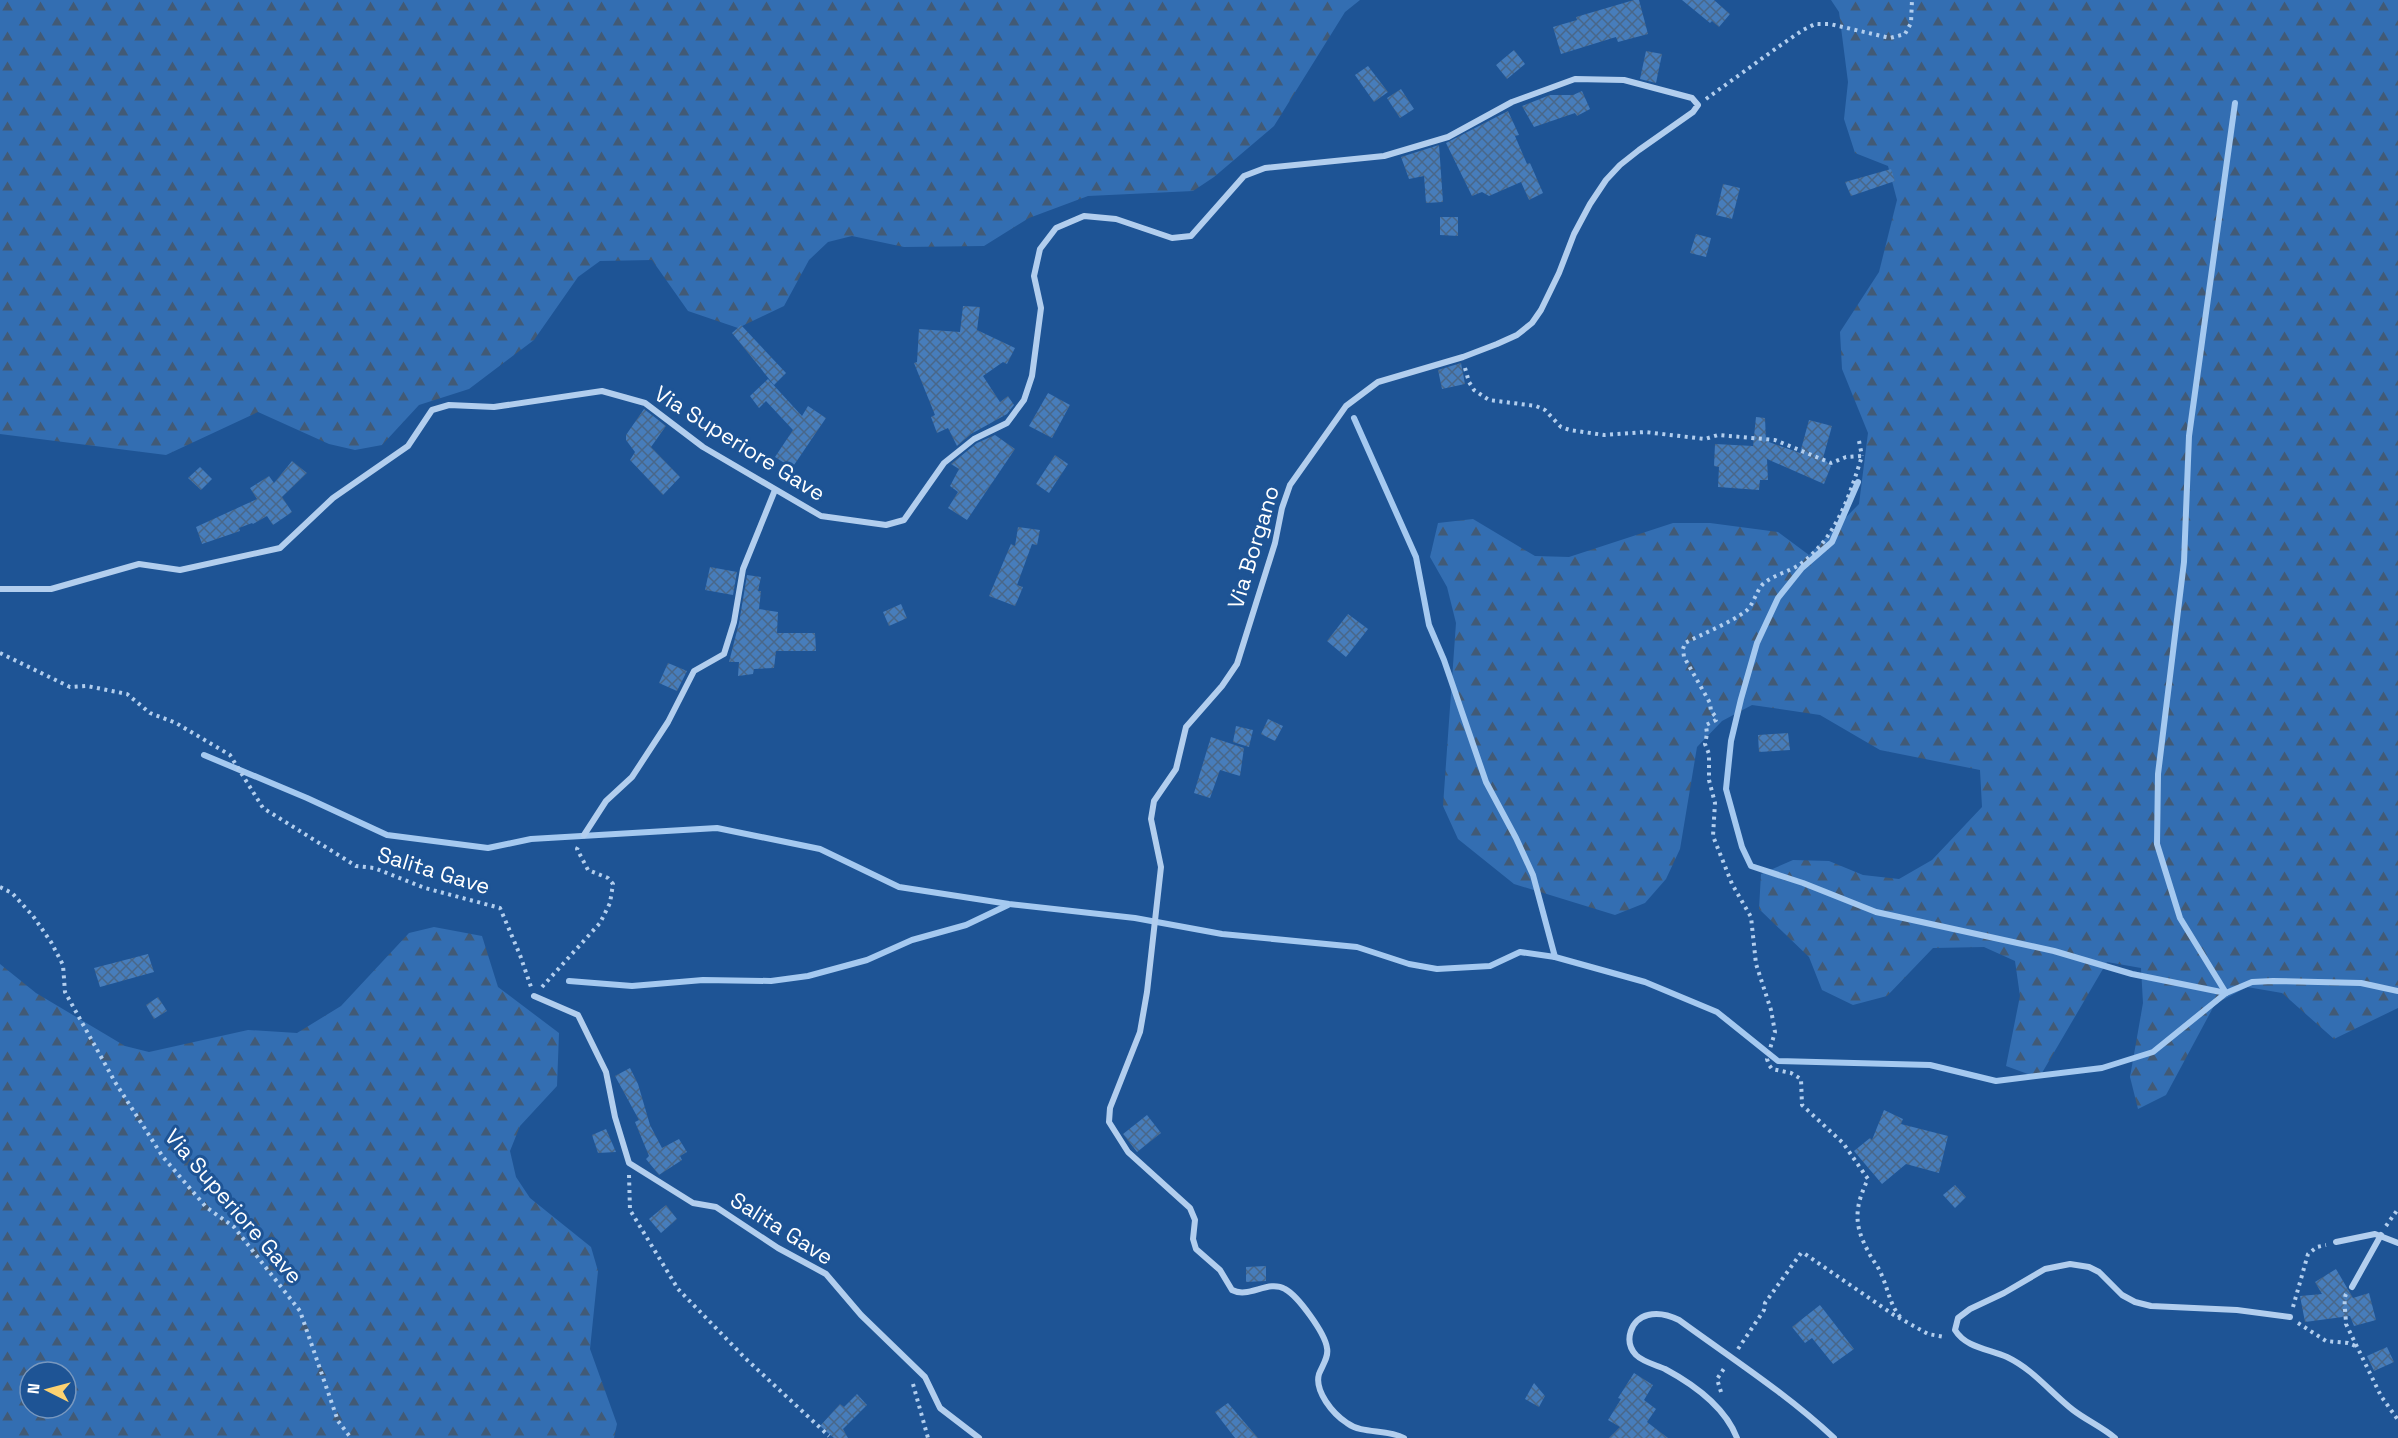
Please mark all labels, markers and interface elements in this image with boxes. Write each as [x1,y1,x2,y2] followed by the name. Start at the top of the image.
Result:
[649,379,831,507] street label: Via Superiore Gave
[1221,482,1285,612] street label: Via Borgano
[374,840,494,900] street label: Salita Gave
[159,1123,309,1289] street label: Via Superiore Gave
[725,1185,839,1271] street label: Salita Gave
[18,1360,78,1420] north arrow
[23,1382,45,1395] text: N

